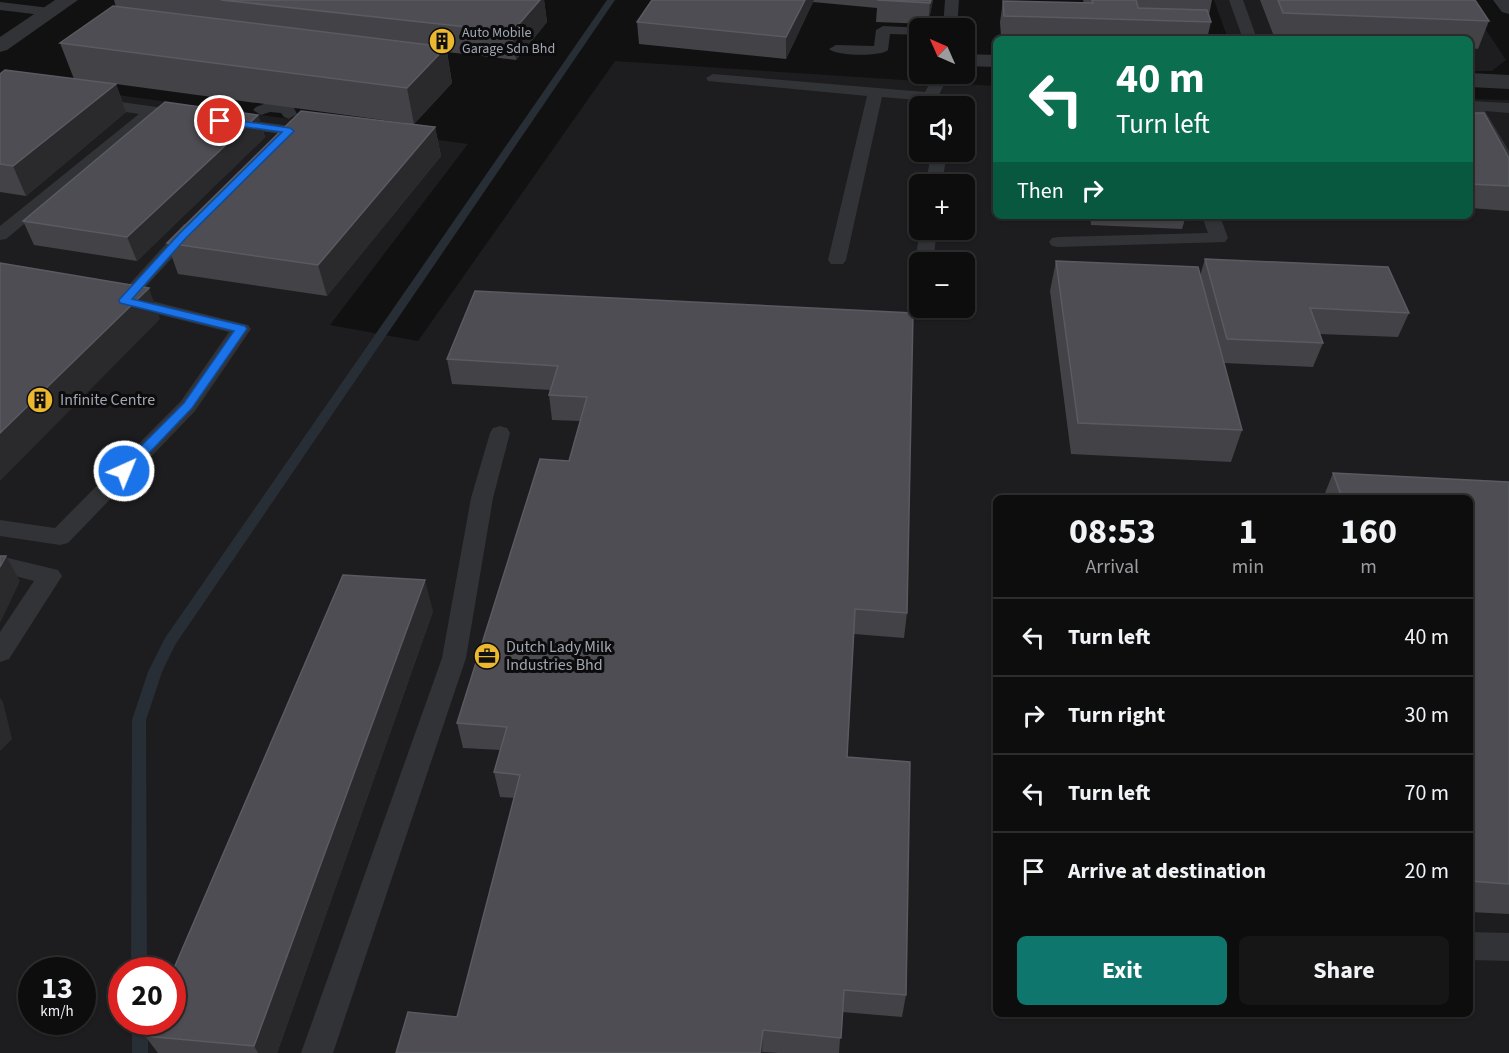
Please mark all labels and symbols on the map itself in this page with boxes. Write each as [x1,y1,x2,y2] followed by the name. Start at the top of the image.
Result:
[909,18,975,84] north arrow
[462,23,555,59] place label: Auto Mobile Garage Sdn Bhd
[427,26,457,56] building icon: Auto Mobile Garage Sdn Bhd
[194,95,245,146] pin
[25,385,55,415] building icon: Infinite Centre
[60,389,155,411] place label: Infinite Centre
[92,439,156,503] position arrow
[506,636,612,676] place label: Dutch Lady Milk Industries Bhd
[472,641,502,671] office icon: Dutch Lady Milk Industries Bhd
[108,957,186,1035] speed limit sign: 20

